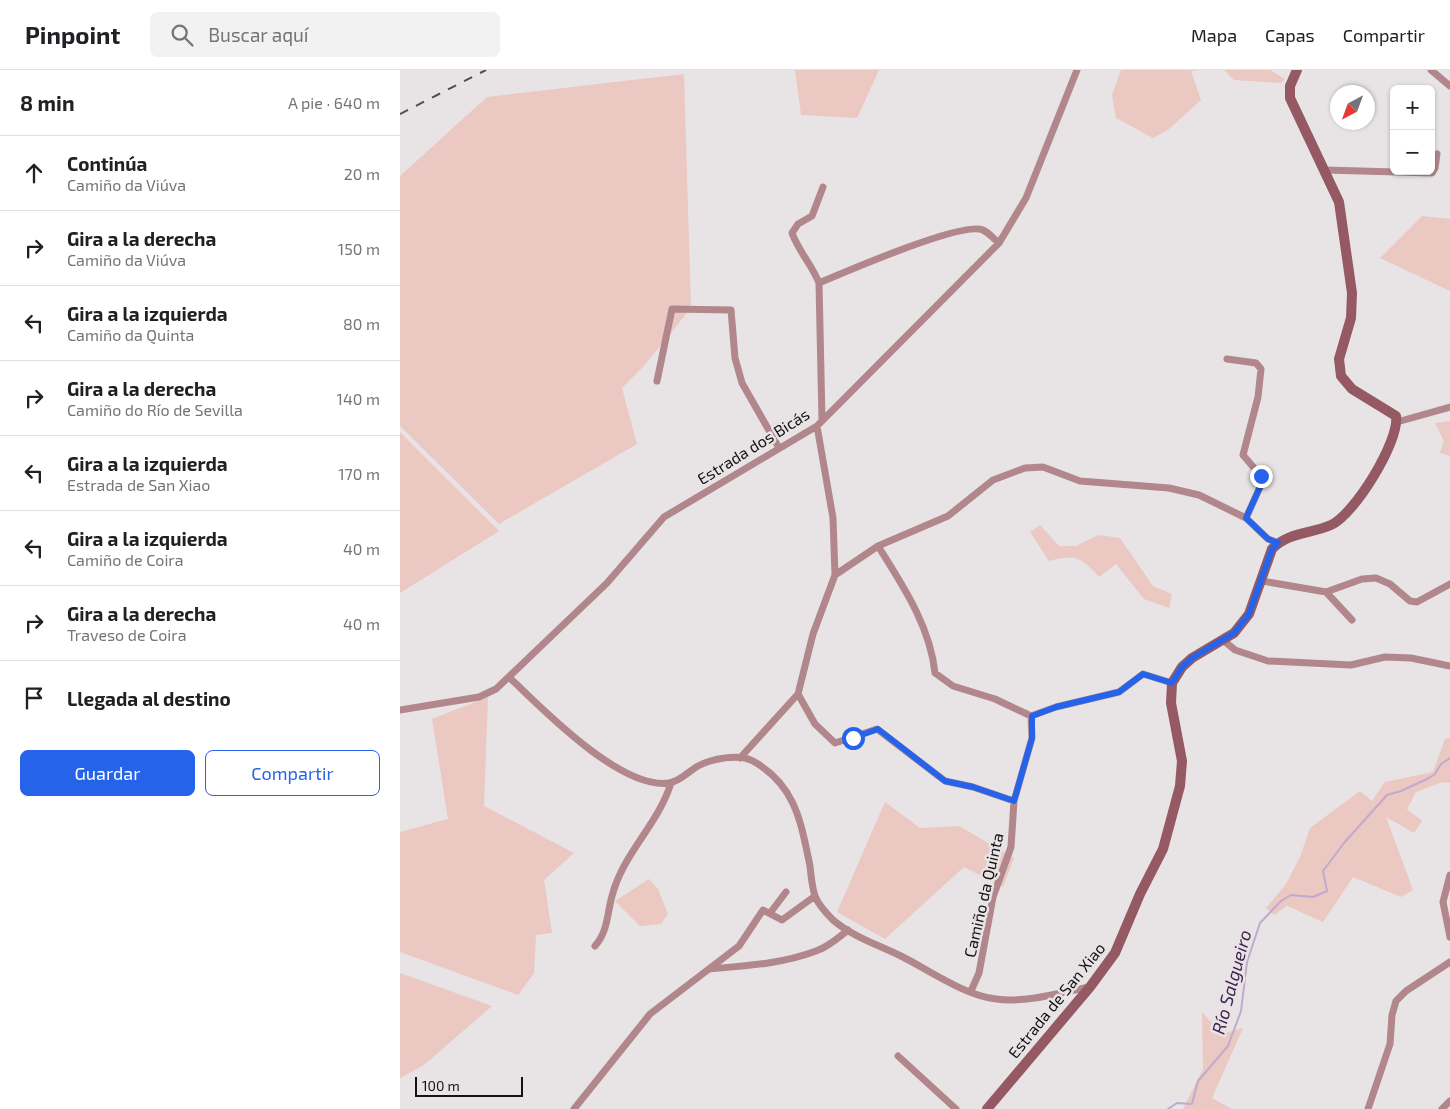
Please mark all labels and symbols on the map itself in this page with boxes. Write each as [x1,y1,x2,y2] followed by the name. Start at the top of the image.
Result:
[1330,85,1375,130] north arrow
[693,404,813,488] street label: Estrada dos Bicás
[1250,465,1273,488] route end
[842,727,865,750] route start
[959,831,1008,959] street label: Camiño da Quinta
[1207,927,1255,1037] water label: Río Salgueiro
[1003,938,1109,1062] street label: Estrada de San Xiao
[415,1074,522,1097] scale bar

